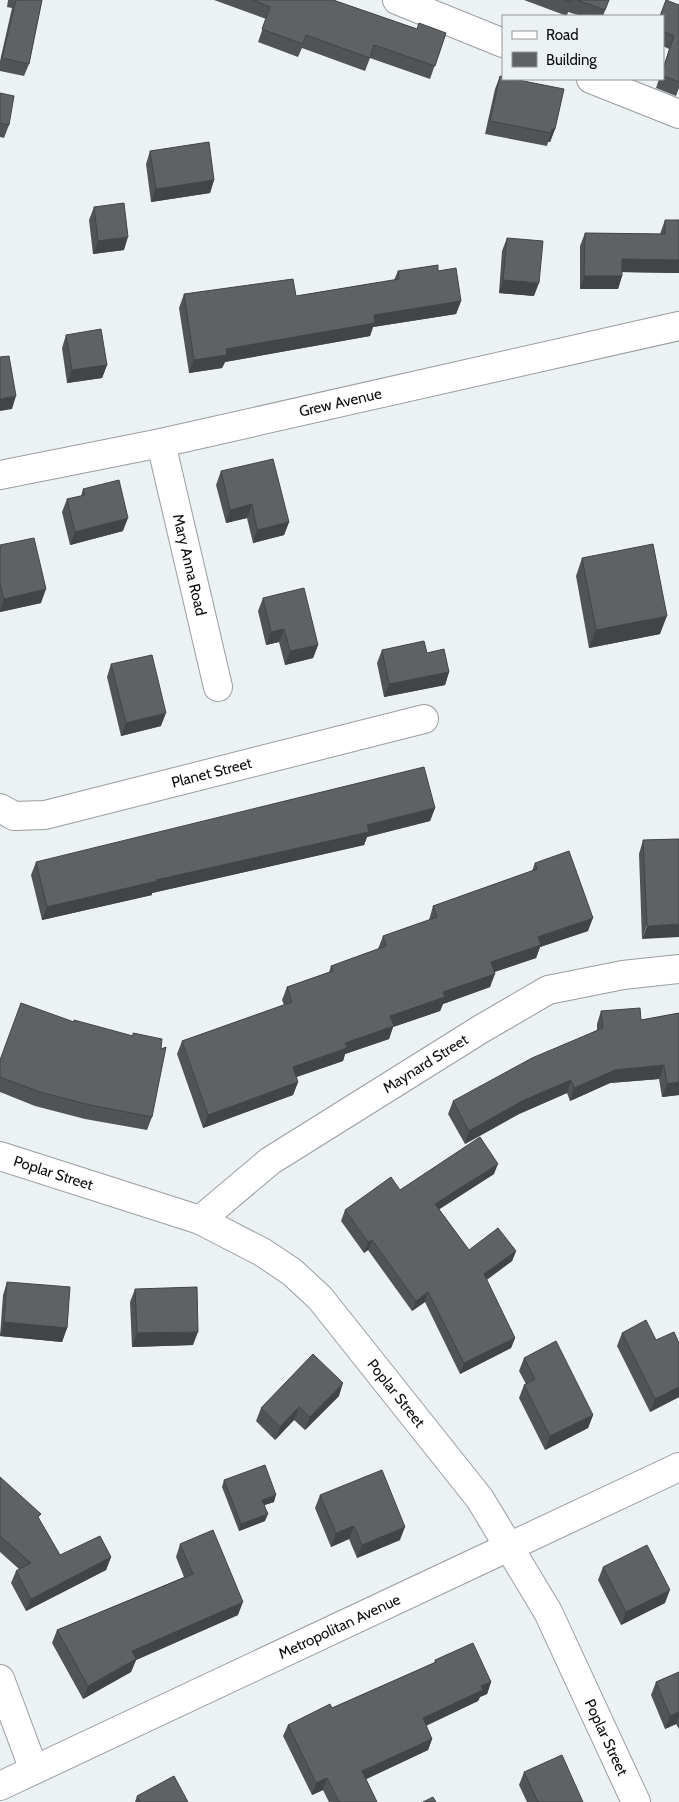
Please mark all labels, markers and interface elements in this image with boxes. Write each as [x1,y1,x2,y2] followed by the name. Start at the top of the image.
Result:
[502,15,664,80] legend
[546,26,579,44] text: Road
[546,51,597,69] text: Building
[297,384,384,421] street label: Grew Avenue
[169,512,210,617] street label: Mary Anna Road
[169,754,254,792] street label: Planet Street
[380,1030,471,1097] street label: Maynard Street
[11,1152,95,1194] street label: Poplar Street
[363,1356,429,1431] street label: Poplar Street
[276,1590,403,1663] street label: Metropolitan Avenue
[581,1696,632,1779] street label: Poplar Street

